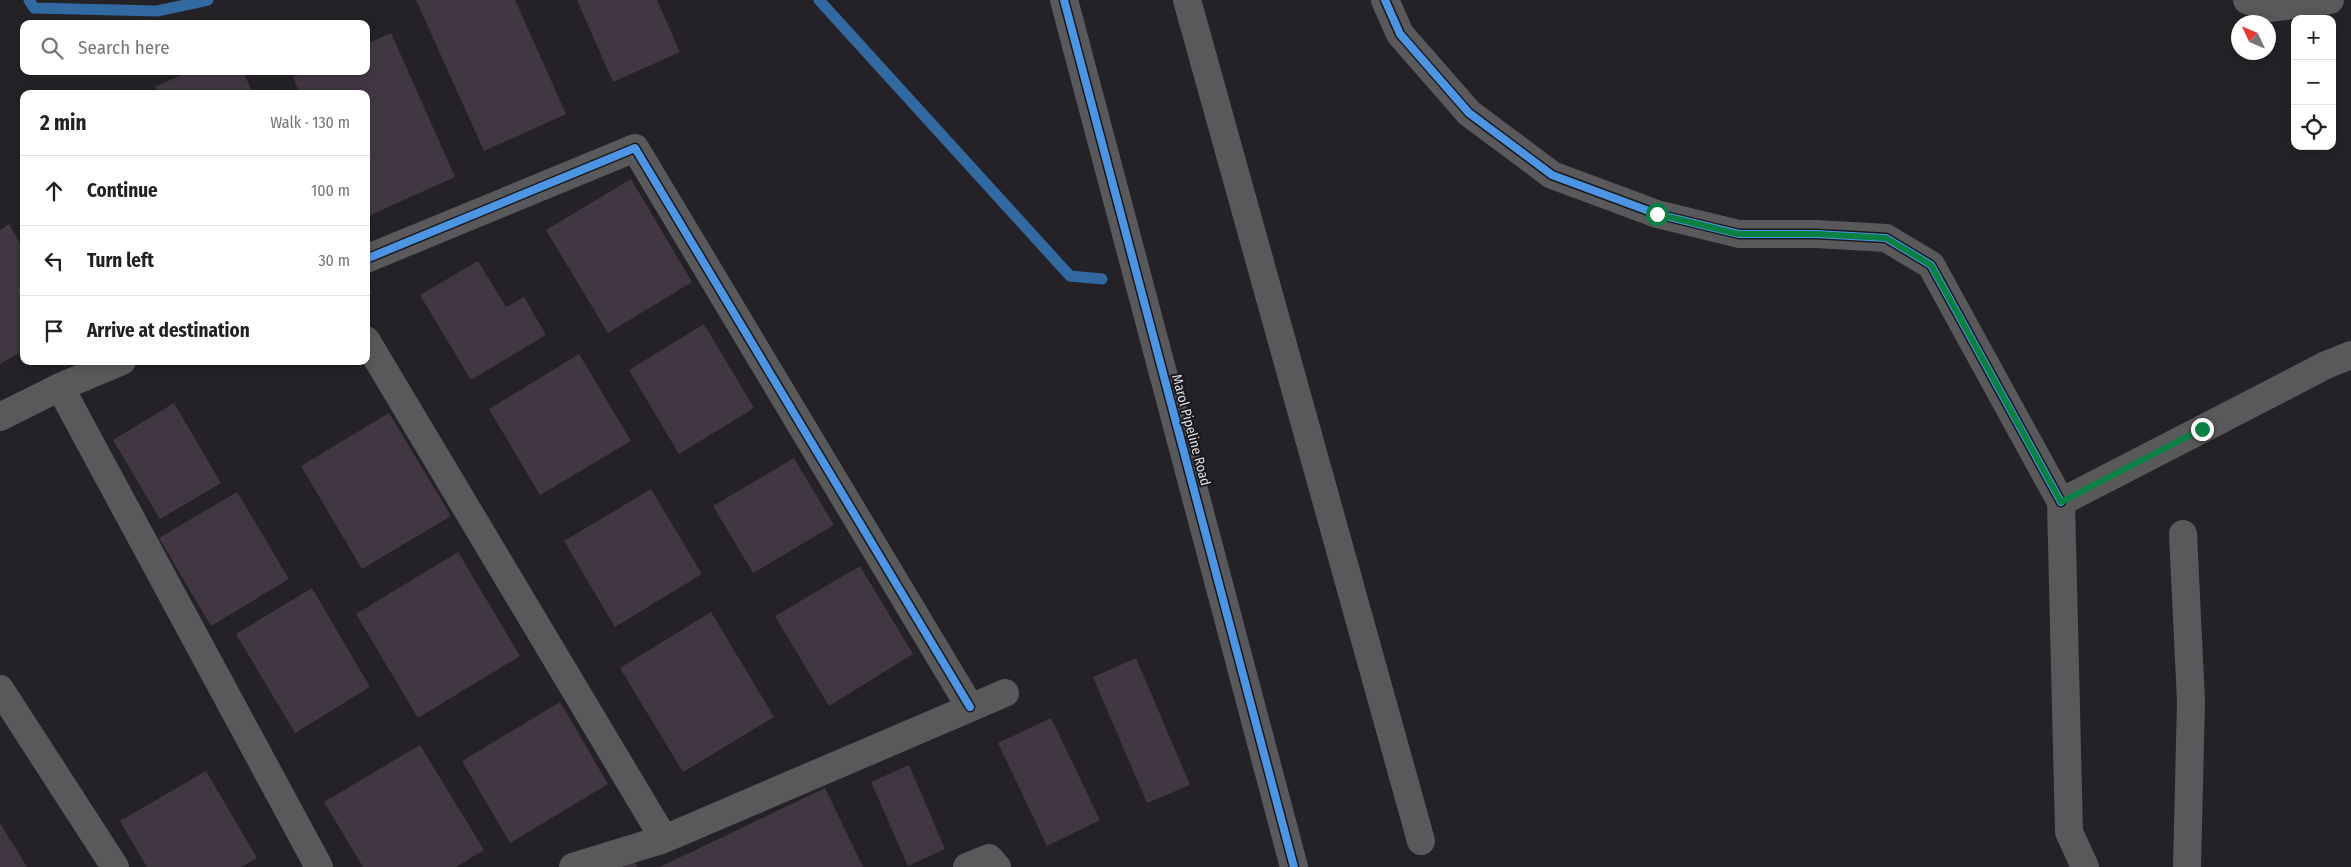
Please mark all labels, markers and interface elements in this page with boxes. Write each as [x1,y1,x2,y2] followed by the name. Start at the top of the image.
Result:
[2231,15,2276,60] north arrow
[2291,15,2336,150] map controls
[2291,15,2336,60] button: +
[20,20,370,75] search box
[38,34,66,62] icon: search
[78,36,170,59] text: Search here
[2291,60,2336,105] button: −
[2291,105,2336,150] button: locate
[40,110,87,136] text: 2 min
[270,113,350,132] text: Walk · 130 m
[40,177,68,205] icon: ahead
[87,179,158,202] text: Continue
[311,181,350,200] text: 100 m
[1646,203,1669,226] route start
[40,247,68,275] icon: left
[87,249,154,272] text: Turn left
[318,251,350,270] text: 30 m
[40,317,68,345] icon: arrive
[87,319,250,342] text: Arrive at destination
[1168,372,1214,488] street label: Marol Pipeline Road
[2191,418,2214,441] route end

